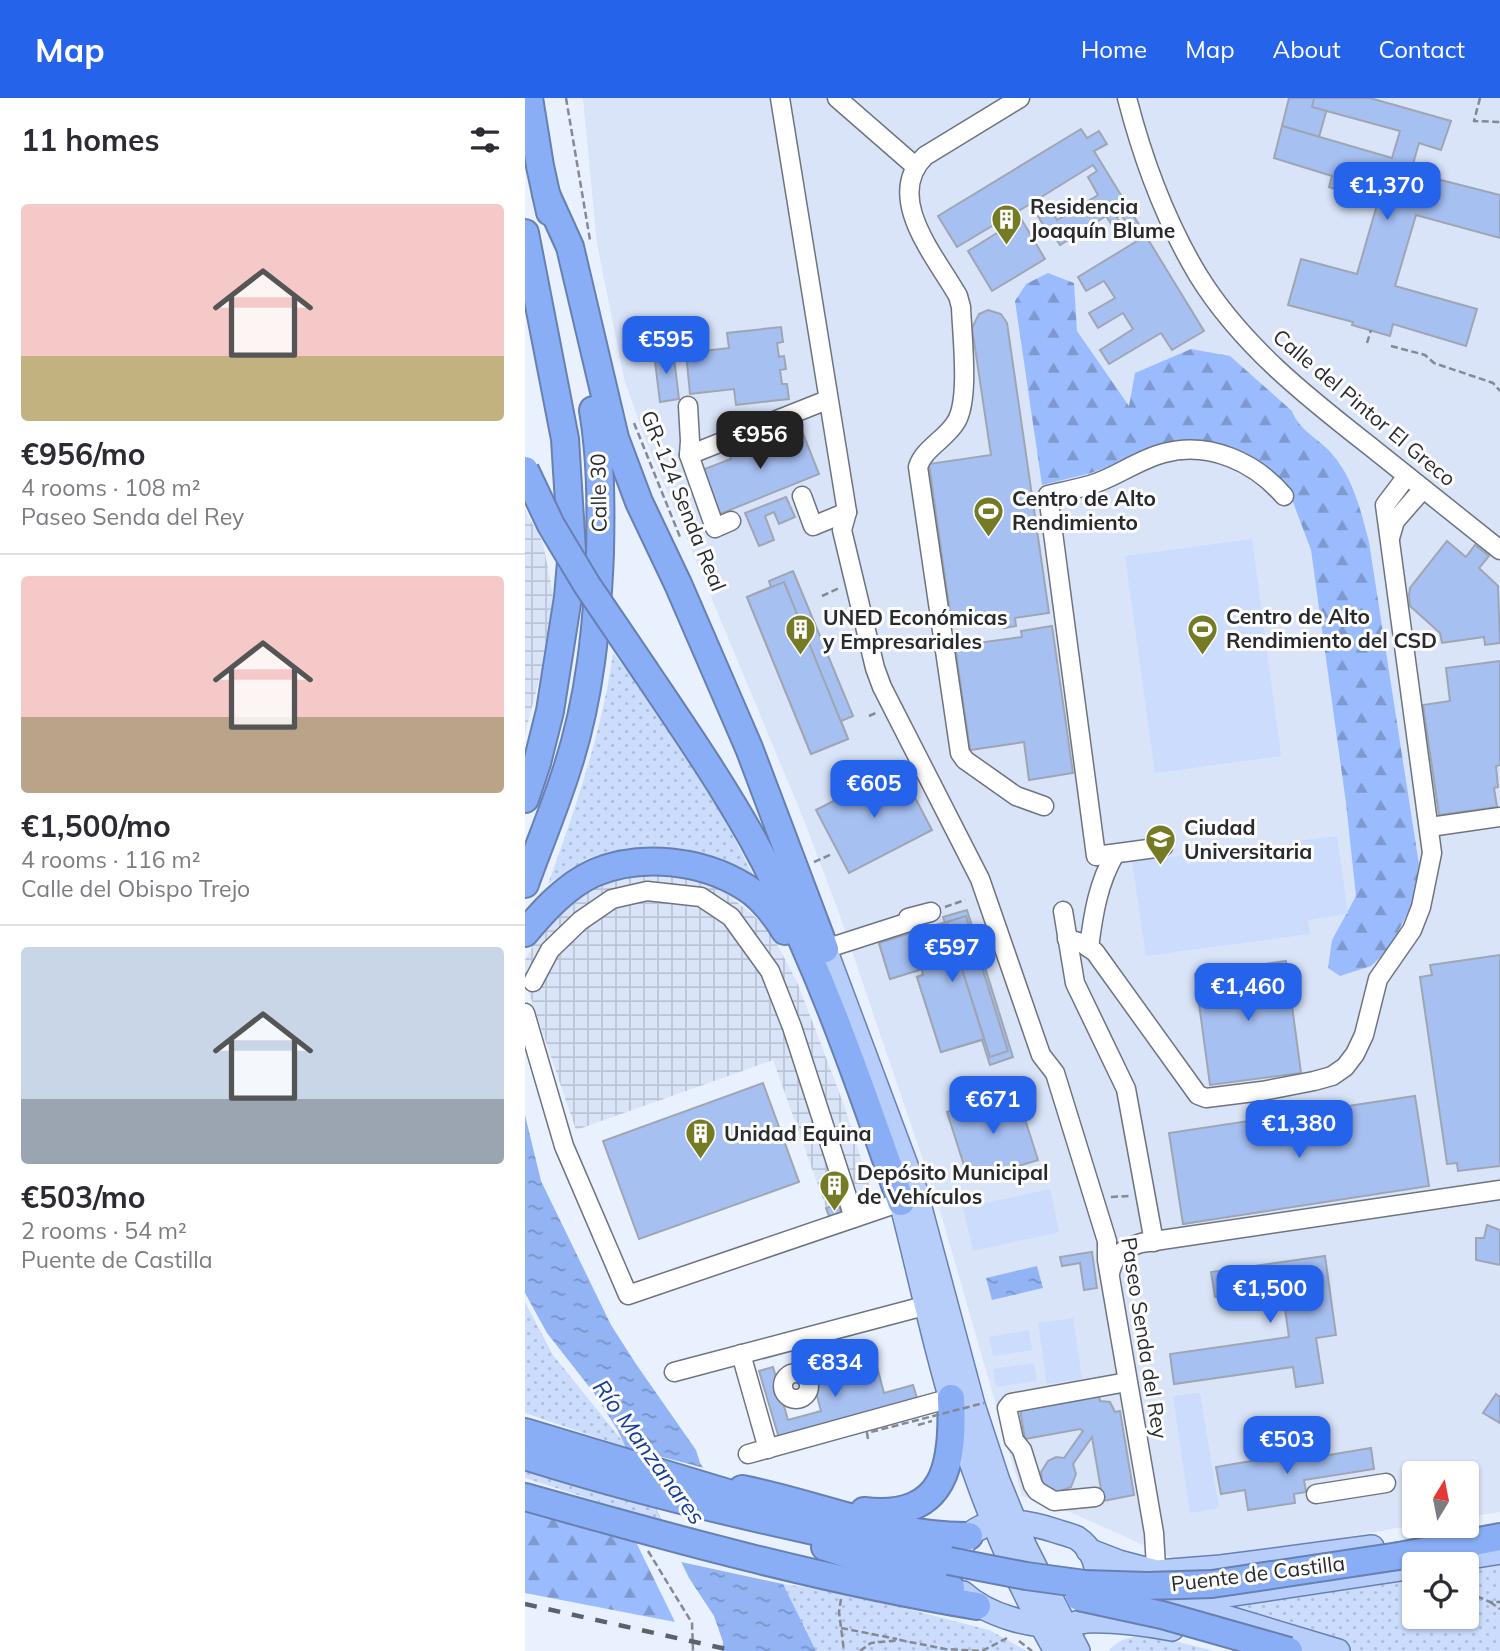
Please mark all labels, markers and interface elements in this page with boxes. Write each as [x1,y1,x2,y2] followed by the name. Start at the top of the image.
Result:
[35,29,105,70] text: Map
[1081,34,1147,64] text: Home
[1185,34,1235,64] text: Map
[1273,34,1341,64] text: About
[1379,34,1465,64] text: Contact
[21,121,160,159] text: 11 homes
[466,121,504,159] icon: filters
[1330,162,1444,222] pin: €1,370
[1350,170,1424,199] text: €1,370
[1030,193,1175,243] place label: Residencia Joaquín Blume
[990,202,1024,246] building icon: Residencia Joaquín Blume
[200,250,326,376] icon: home
[625,316,707,376] pin: €595
[1268,323,1461,491] street label: Calle del Pintor El Greco
[638,324,694,353] text: €595
[636,406,732,595] street label: GR-124 Senda Real
[719,412,801,471] pin: €956
[732,419,788,448] text: €956
[21,435,145,473] text: €956/mo
[584,453,612,533] street label: Calle 30
[21,473,201,502] text: 4 rooms · 108 m²
[1012,485,1156,535] place label: Centro de Alto Rendimiento
[972,494,1006,538] sports icon: Centro de Alto Rendimiento
[21,502,244,531] text: Paseo Senda del Rey
[1226,603,1437,653] place label: Centro de Alto Rendimiento del CSD
[822,604,1007,654] place label: UNED Económicas y Empresariales
[1186,612,1220,656] sports icon: Centro de Alto Rendimiento del CSD
[783,613,817,657] building icon: UNED Económicas y Empresariales
[200,622,326,748] icon: home
[833,760,915,820] pin: €605
[846,768,902,797] text: €605
[21,807,171,845] text: €1,500/mo
[1184,814,1312,864] place label: Ciudad Universitaria
[1144,823,1178,867] school or university icon: Ciudad Universitaria
[21,845,201,874] text: 4 rooms · 116 m²
[21,874,250,903] text: Calle del Obispo Trejo
[911,924,993,984] pin: €597
[924,932,980,961] text: €597
[1191,964,1305,1023] pin: €1,460
[1211,971,1285,1000] text: €1,460
[200,993,326,1119] icon: home
[952,1076,1034,1136] pin: €671
[965,1084,1021,1113] text: €671
[1242,1100,1356,1160] pin: €1,380
[1262,1108,1336,1137] text: €1,380
[684,1117,718,1161] building icon: Unidad Equina
[724,1120,872,1146] place label: Unidad Equina
[857,1159,1049,1209] place label: Depósito Municipal de Vehículos
[817,1168,851,1212] building icon: Depósito Municipal de Vehículos
[21,1178,145,1216] text: €503/mo
[21,1216,187,1245] text: 2 rooms · 54 m²
[1116,1235,1174,1441] street label: Paseo Senda del Rey
[21,1245,213,1274] text: Puente de Castilla
[1213,1266,1327,1325] pin: €1,500
[1233,1273,1307,1302] text: €1,500
[794,1340,876,1399] pin: €834
[807,1347,863,1376] text: €834
[587,1373,712,1530] water label: Río Manzanares
[1246,1416,1328,1476] pin: €503
[1259,1424,1315,1453] text: €503
[1402,1461,1479,1538] north arrow
[1402,1461,1479,1629] map controls
[1169,1549,1346,1597] street label: Puente de Castilla
[1402,1552,1479,1629] button: locate

